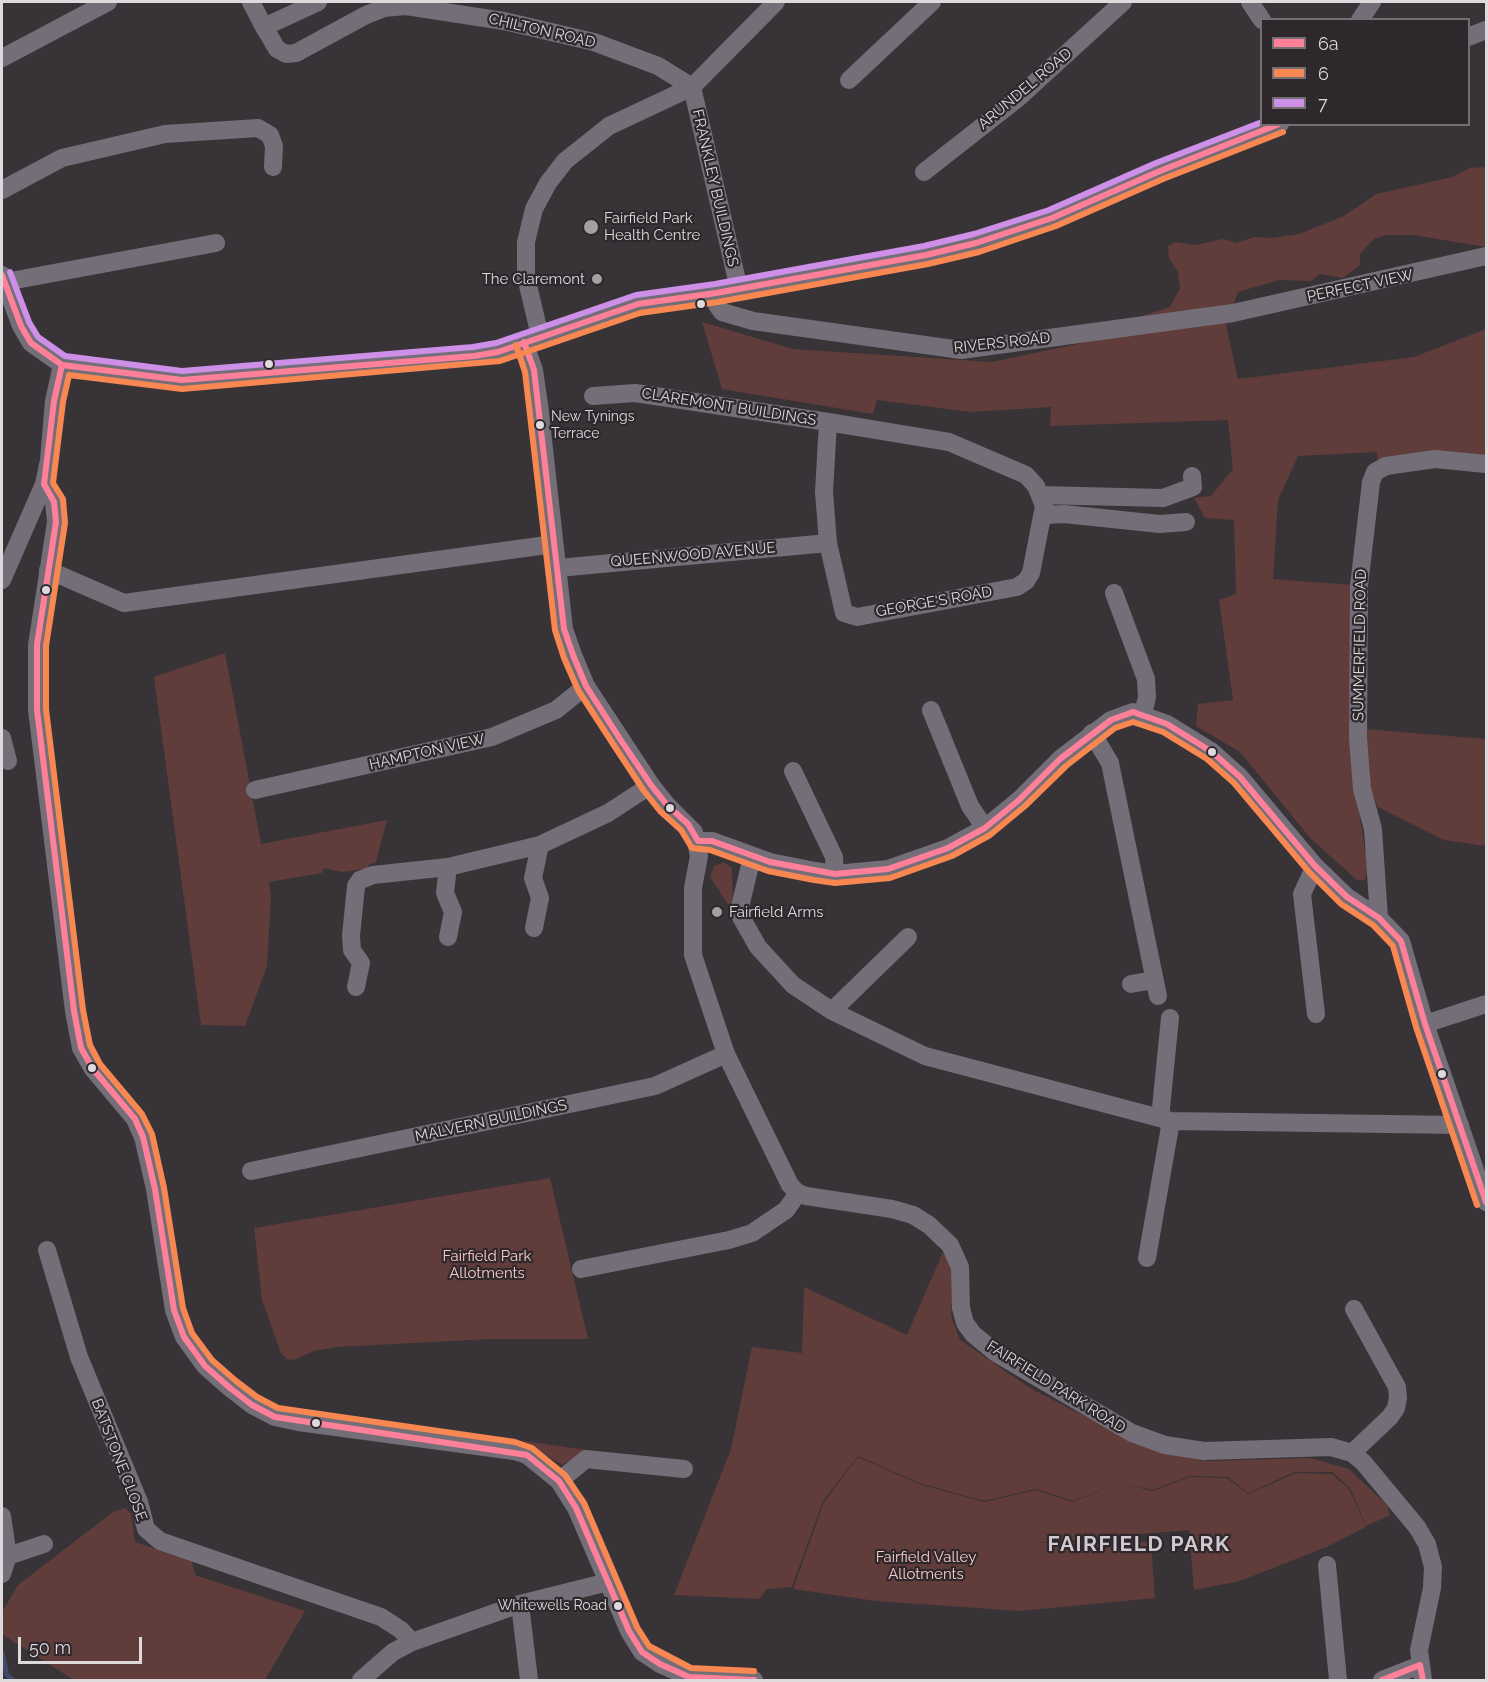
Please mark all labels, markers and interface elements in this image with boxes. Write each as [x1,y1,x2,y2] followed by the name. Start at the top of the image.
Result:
[487,10,597,52] street label: CHILTON ROAD
[1260,18,1470,126] legend
[1318,33,1339,54] text: 6a
[974,45,1076,133] street label: ARUNDEL ROAD
[1318,63,1329,84] text: 6
[1318,93,1328,114] text: 7
[688,108,742,268] street label: FRANKLEY BUILDINGS
[604,209,700,244] place label: Fairfield Park Health Centre
[582,218,600,236] marker: Fairfield Park Health Centre
[1305,266,1415,306] street label: PERFECT VIEW
[482,270,585,288] place label: The Claremont
[590,272,604,286] marker: The Claremont
[695,298,707,310] unlabelled marker
[953,329,1051,357] street label: RIVERS ROAD
[263,358,275,370] unlabelled marker
[640,384,818,430] street label: CLAREMONT BUILDINGS
[551,409,634,442] place label: New Tynings Terrace
[534,419,546,431] marker: New Tynings Terrace
[610,539,776,571] street label: QUEENWOOD AVENUE
[1350,569,1370,721] street label: SUMMERFIELD ROAD
[874,583,994,621] street label: GEORGE'S ROAD
[40,584,52,596] unlabelled marker
[368,730,486,774] street label: HAMPTON VIEW
[1206,746,1218,758] unlabelled marker
[664,802,676,814] unlabelled marker
[729,903,824,921] place label: Fairfield Arms
[710,905,724,919] marker: Fairfield Arms
[86,1062,98,1074] unlabelled marker
[1436,1068,1448,1080] unlabelled marker
[413,1096,569,1146] street label: MALVERN BUILDINGS
[443,1247,531,1282] park label: Fairfield Park Allotments
[983,1337,1129,1437] street label: FAIRFIELD PARK ROAD
[87,1396,151,1524] street label: BATSTONE CLOSE
[310,1417,322,1429] unlabelled marker
[1047,1532,1231,1558] district label: FAIRFIELD PARK
[876,1548,976,1583] park label: Fairfield Valley Allotments
[498,1598,607,1614] place label: Whitewells Road
[612,1600,624,1612] marker: Whitewells Road
[21,1625,146,1663] scale bar
[29,1637,71,1658] text: 50 m

